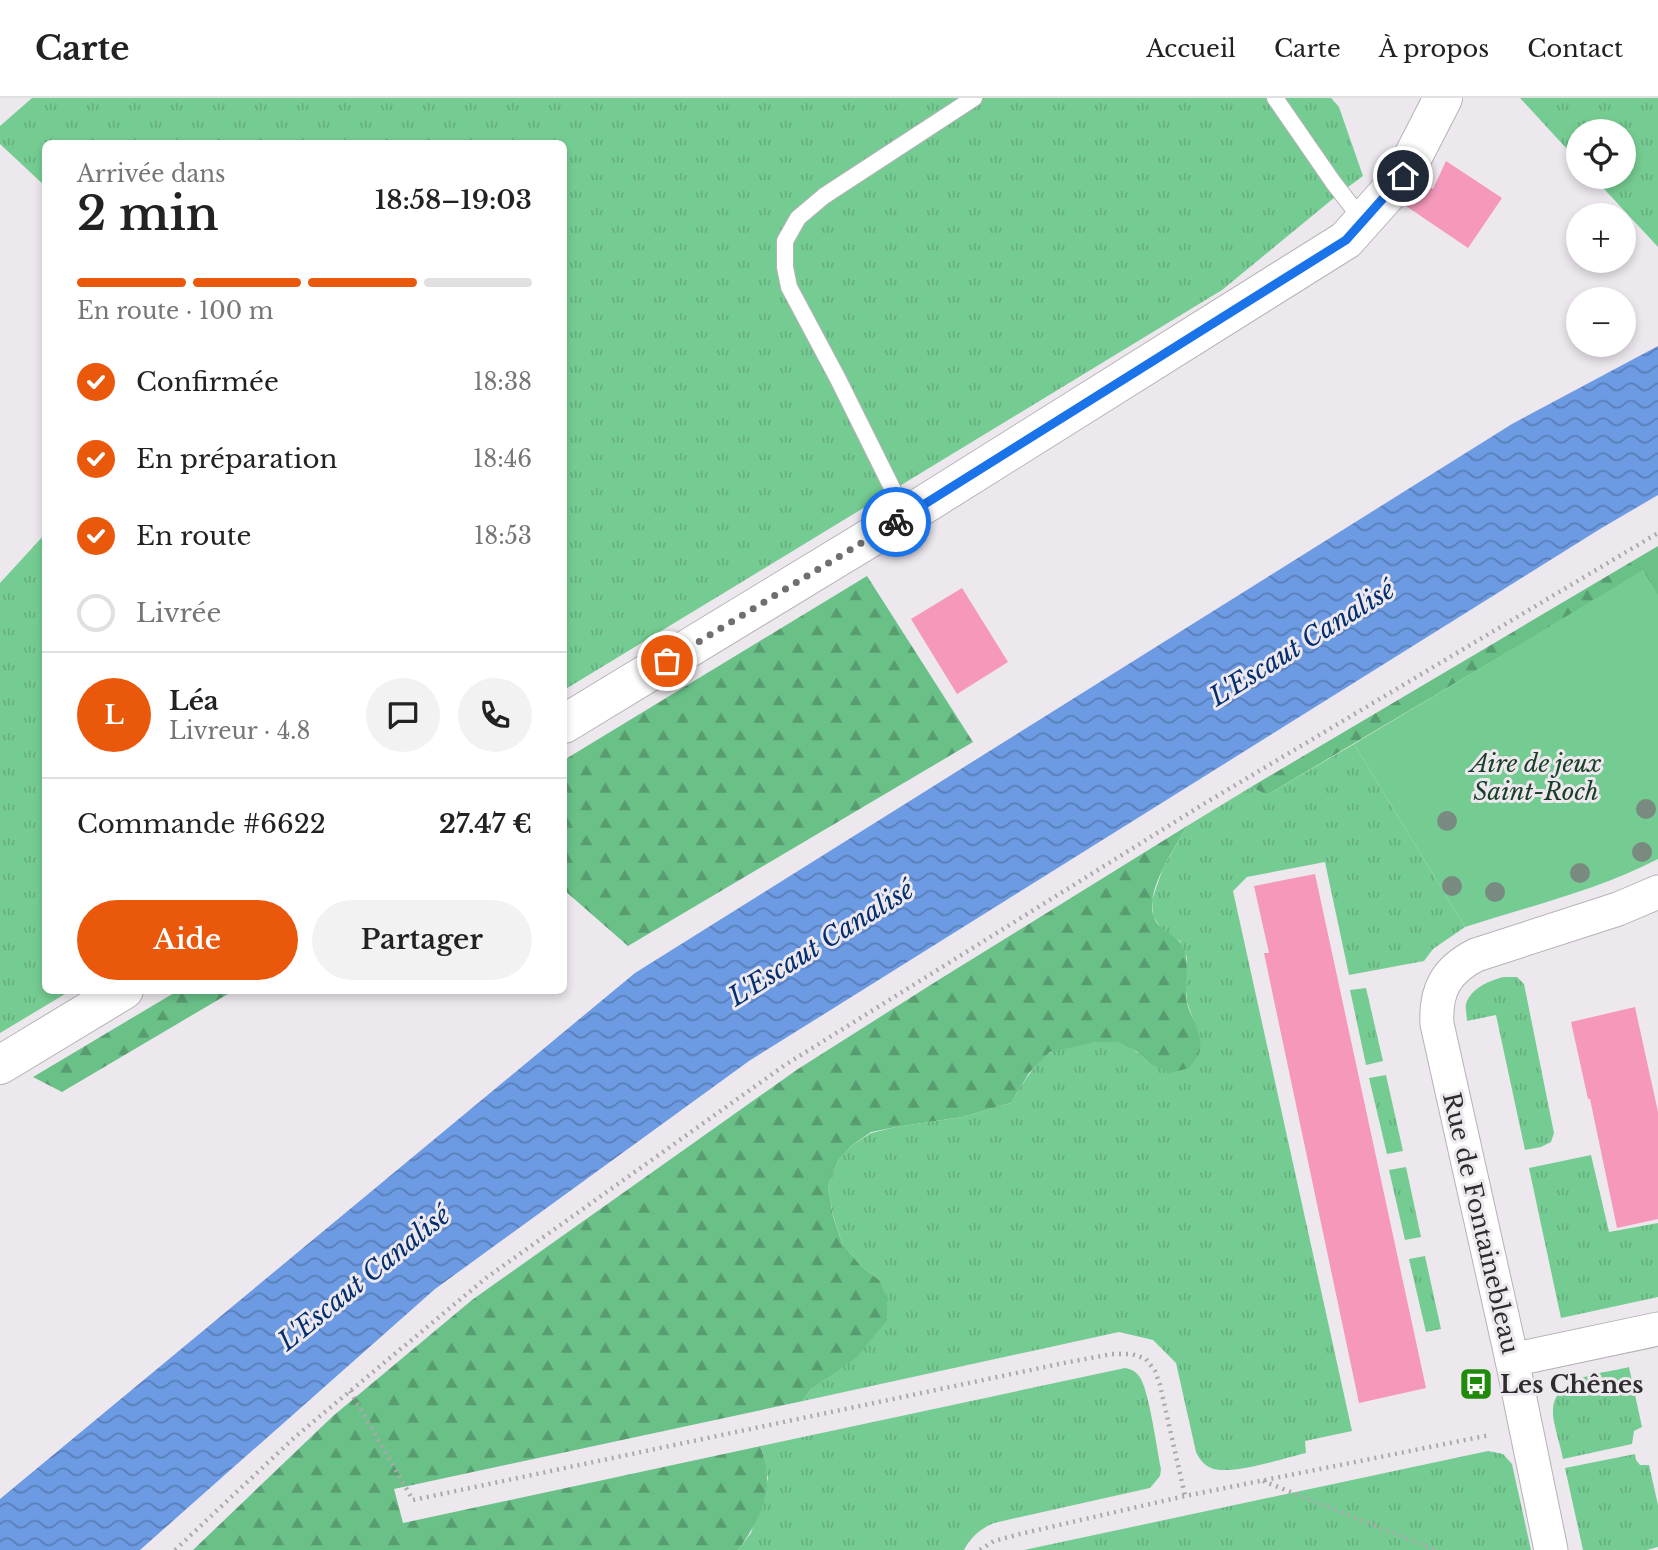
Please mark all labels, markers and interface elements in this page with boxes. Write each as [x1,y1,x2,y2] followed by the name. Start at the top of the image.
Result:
[35,28,129,69] text: Carte
[1146,34,1236,63] text: Accueil
[1274,34,1341,63] text: Carte
[1379,34,1489,63] text: À propos
[1527,34,1623,63] text: Contact
[1566,119,1636,357] map controls
[1566,119,1636,189] button: locate
[1373,146,1433,206] pin
[1384,157,1422,195] icon: home
[77,160,225,188] text: Arrivée dans
[375,184,532,216] text: 18:58–19:03
[77,185,219,242] text: 2 min
[1566,203,1636,273] button: +
[1566,287,1636,357] button: −
[77,297,273,325] text: En route · 100 m
[77,363,115,401] icon: check
[136,366,279,398] text: Confirmée
[473,368,532,396] text: 18:38
[77,440,115,478] icon: check
[136,443,337,475] text: En préparation
[473,445,532,473] text: 18:46
[861,487,931,557] courier
[877,503,915,541] icon: bike
[77,517,115,555] icon: check
[136,520,252,552] text: En route
[474,522,532,550] text: 18:53
[1203,572,1402,713] water label: L'Escaut Canalisé
[136,597,221,629] text: Livrée
[637,631,697,691] pin
[648,642,686,680] icon: bag
[366,678,440,752] button: chat
[458,678,532,752] button: phone
[169,685,219,717] text: Léa
[104,699,124,731] text: L
[169,717,310,745] text: Livreur · 4.8
[1468,749,1602,806] park label: Aire de jeux Saint-Roch
[77,808,326,840] text: Commande #6622
[439,808,532,840] text: 27.47 €
[722,872,921,1013] water label: L'Escaut Canalisé
[77,900,298,980] button: Aide
[312,900,532,980] button: Partager
[1437,1090,1525,1356] street label: Rue de Fontainebleau
[271,1197,458,1358] water label: L'Escaut Canalisé
[1457,1365,1495,1403] bus stop icon: Les Chênes
[1500,1370,1643,1399] place label: Les Chênes

